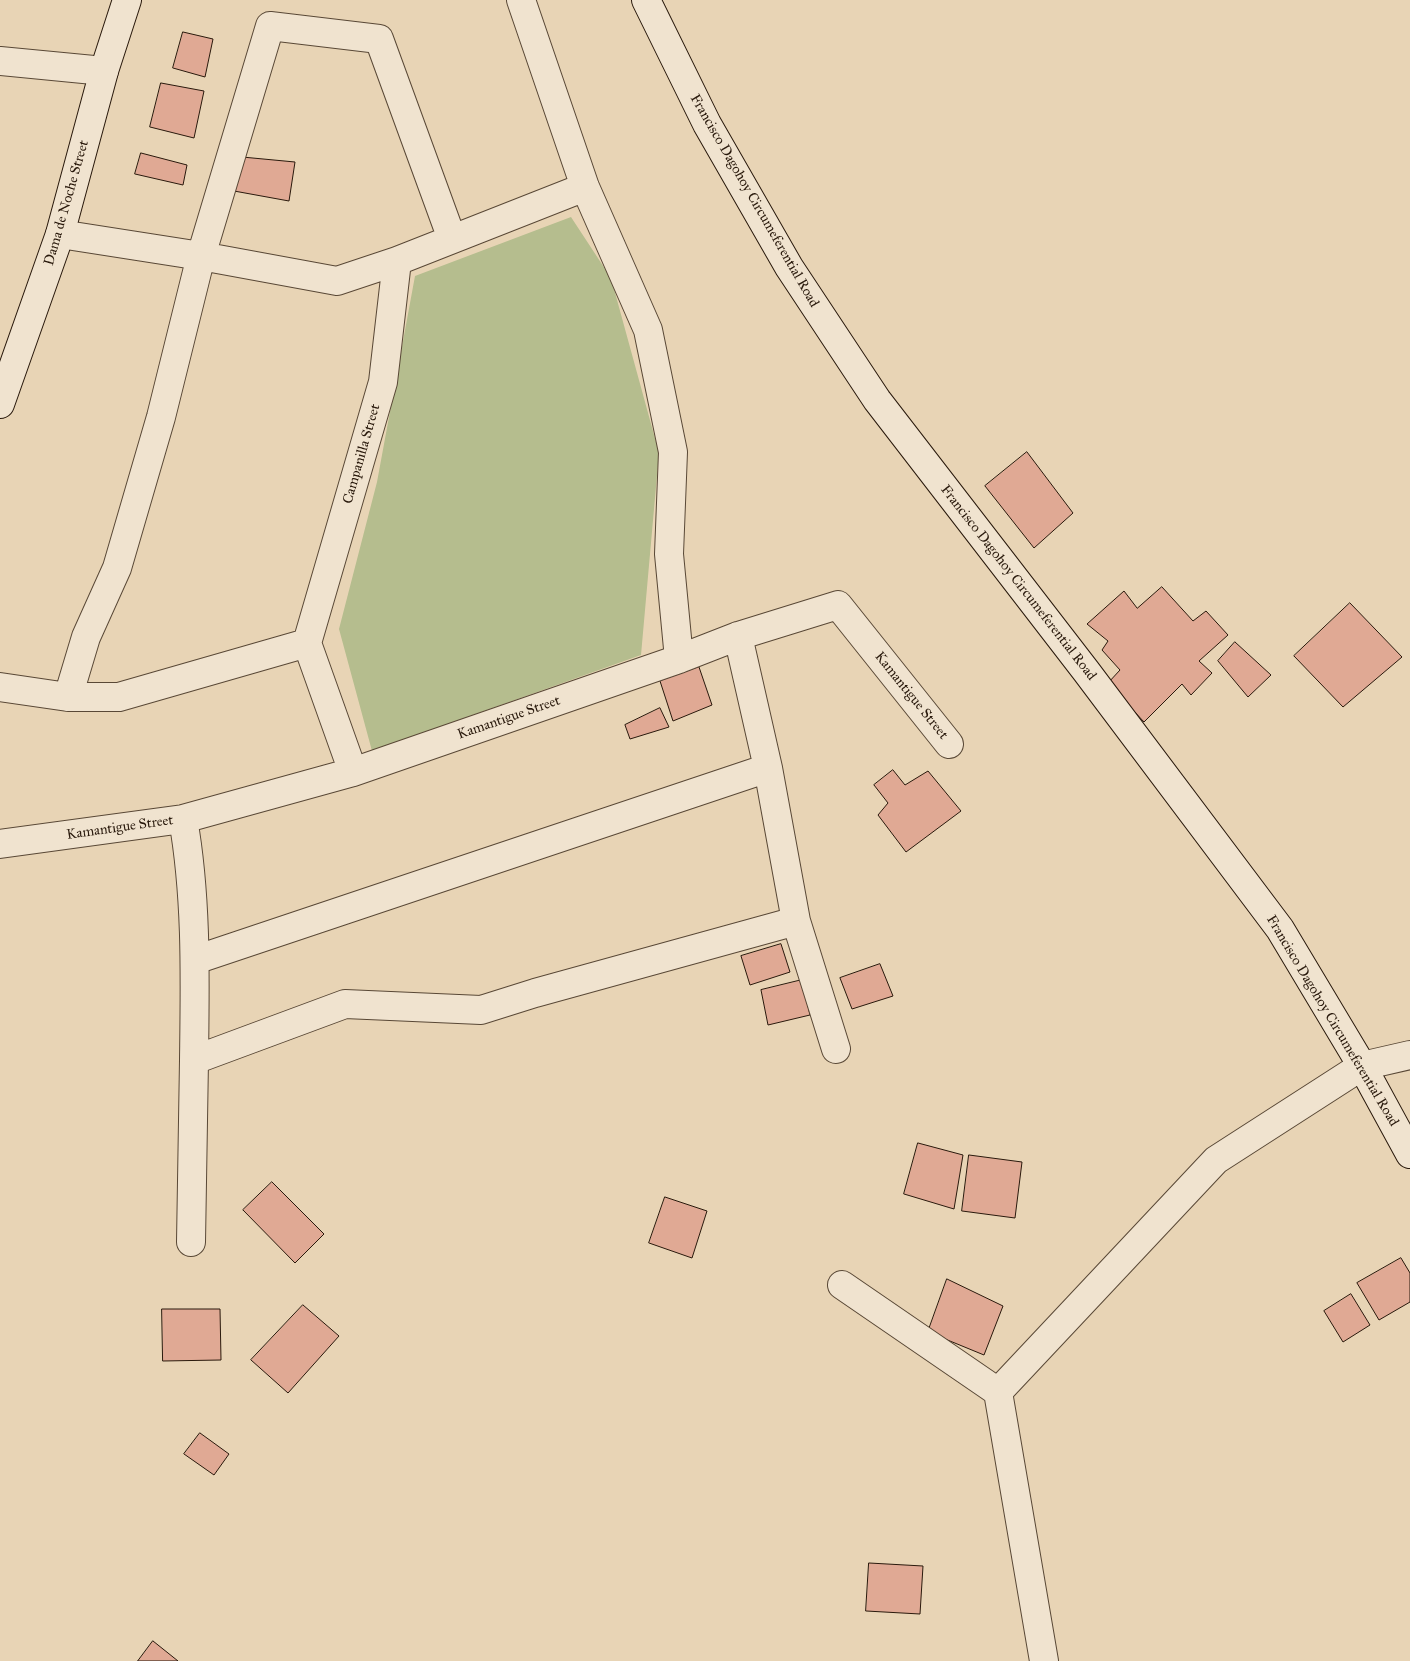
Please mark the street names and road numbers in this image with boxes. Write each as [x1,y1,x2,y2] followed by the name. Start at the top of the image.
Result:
[686,91,822,311] street label: Francisco Dagohoy Circumeferential Road
[41,138,93,268] street label: Dama de Noche Street
[340,402,384,506] street label: Campanilla Street
[937,482,1099,684] street label: Francisco Dagohoy Circumeferential Road
[871,649,951,743] street label: Kamantigue Street
[455,693,563,743] street label: Kamantigue Street
[66,812,174,844] street label: Kamantigue Street
[1262,912,1402,1130] street label: Francisco Dagohoy Circumeferential Road

